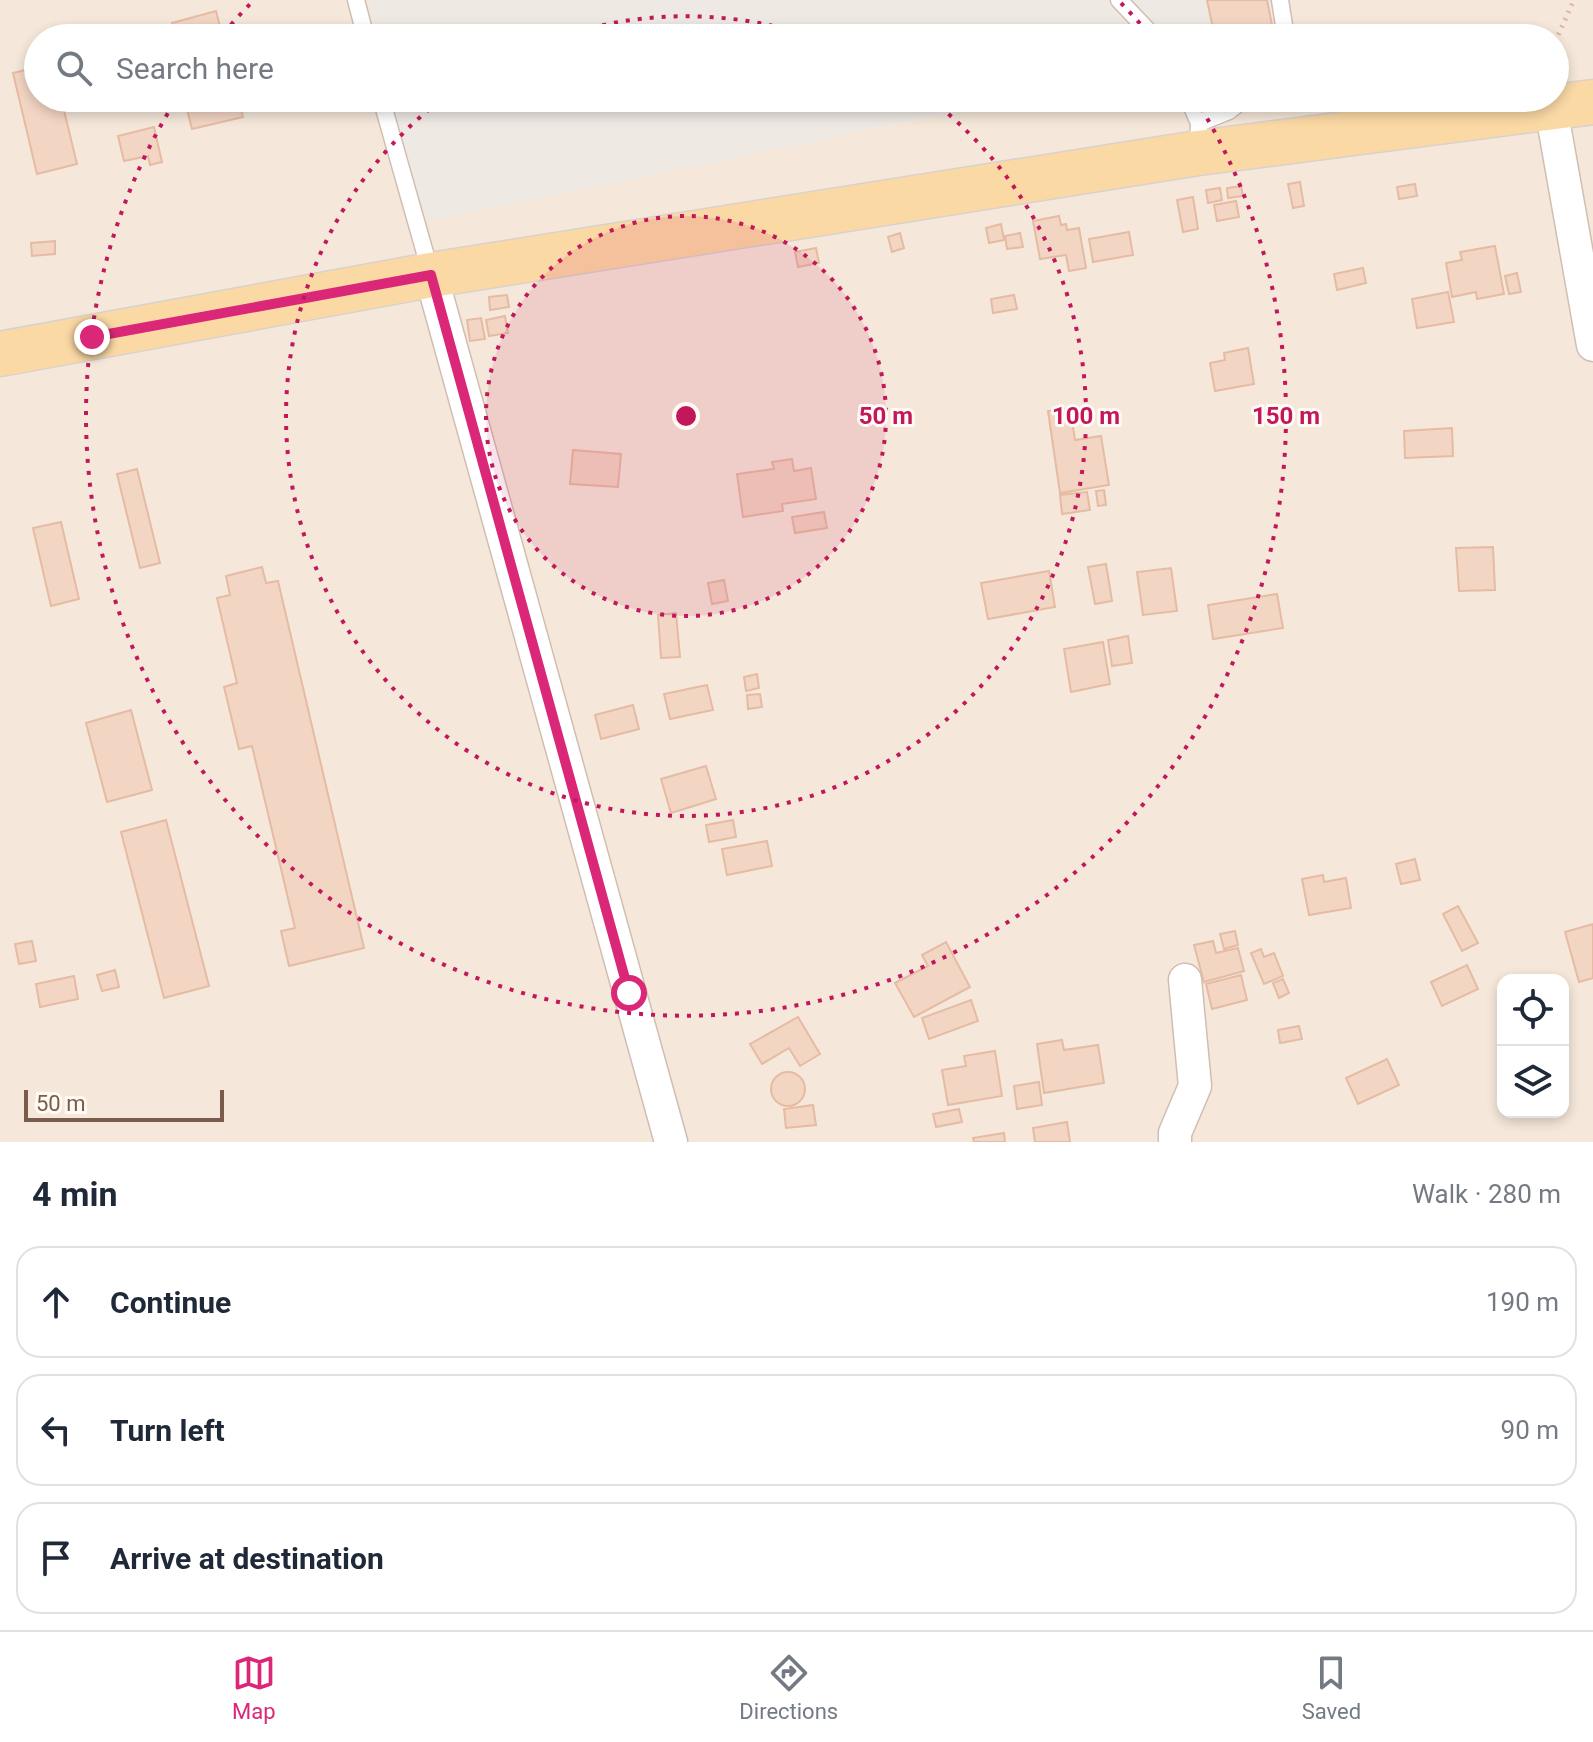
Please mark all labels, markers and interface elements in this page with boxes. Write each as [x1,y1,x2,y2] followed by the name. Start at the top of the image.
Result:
[24,24,1569,112] search box
[52,46,96,90] icon: search
[116,51,274,86] text: Search here
[74,319,110,355] route end
[672,402,700,430] centre of rings
[859,402,913,430] text: 50 m
[1052,402,1120,430] text: 100 m
[1252,402,1320,430] text: 150 m
[1497,974,1569,1118] map controls
[1497,974,1569,1046] button: locate
[611,975,647,1011] route start
[1497,1046,1569,1118] button: layers
[24,1086,224,1122] scale bar
[36,1091,85,1116] text: 50 m
[32,1174,117,1214] text: 4 min
[1412,1179,1561,1209] text: Walk · 280 m
[34,1280,78,1324] icon: ahead
[110,1285,231,1320] text: Continue
[1486,1287,1559,1317] text: 190 m
[34,1408,78,1452] icon: left
[110,1413,225,1448] text: Turn left
[1501,1415,1559,1445] text: 90 m
[34,1536,78,1580] icon: arrive
[110,1541,384,1576] text: Arrive at destination
[232,1651,276,1724] tab: Map
[739,1651,838,1724] tab: Directions
[1302,1651,1361,1724] tab: Saved

